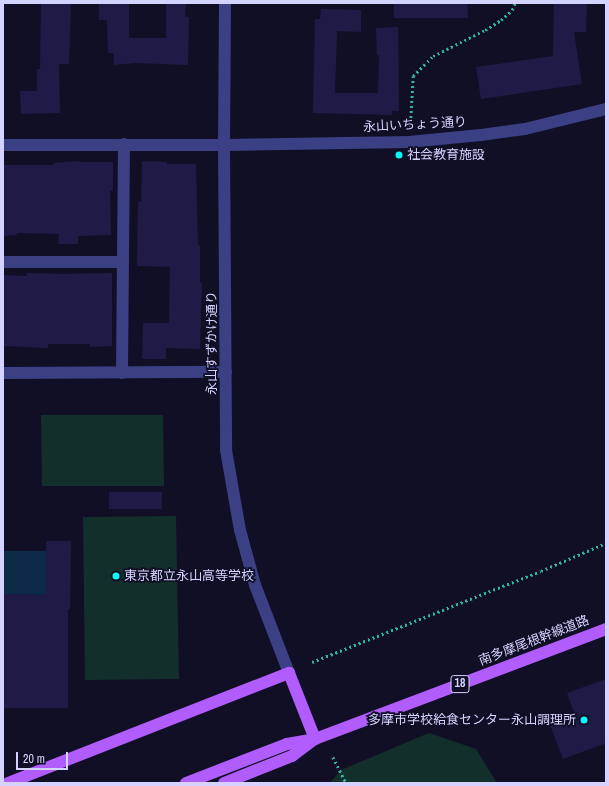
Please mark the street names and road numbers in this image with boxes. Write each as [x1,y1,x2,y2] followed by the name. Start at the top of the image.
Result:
[363,114,467,136] street label: 永山いちょう通り
[204,291,220,395] street label: 永山すずかけ通り
[477,613,591,669] street label: 南多摩尾根幹線道路
[450,674,470,694] road number: 18

